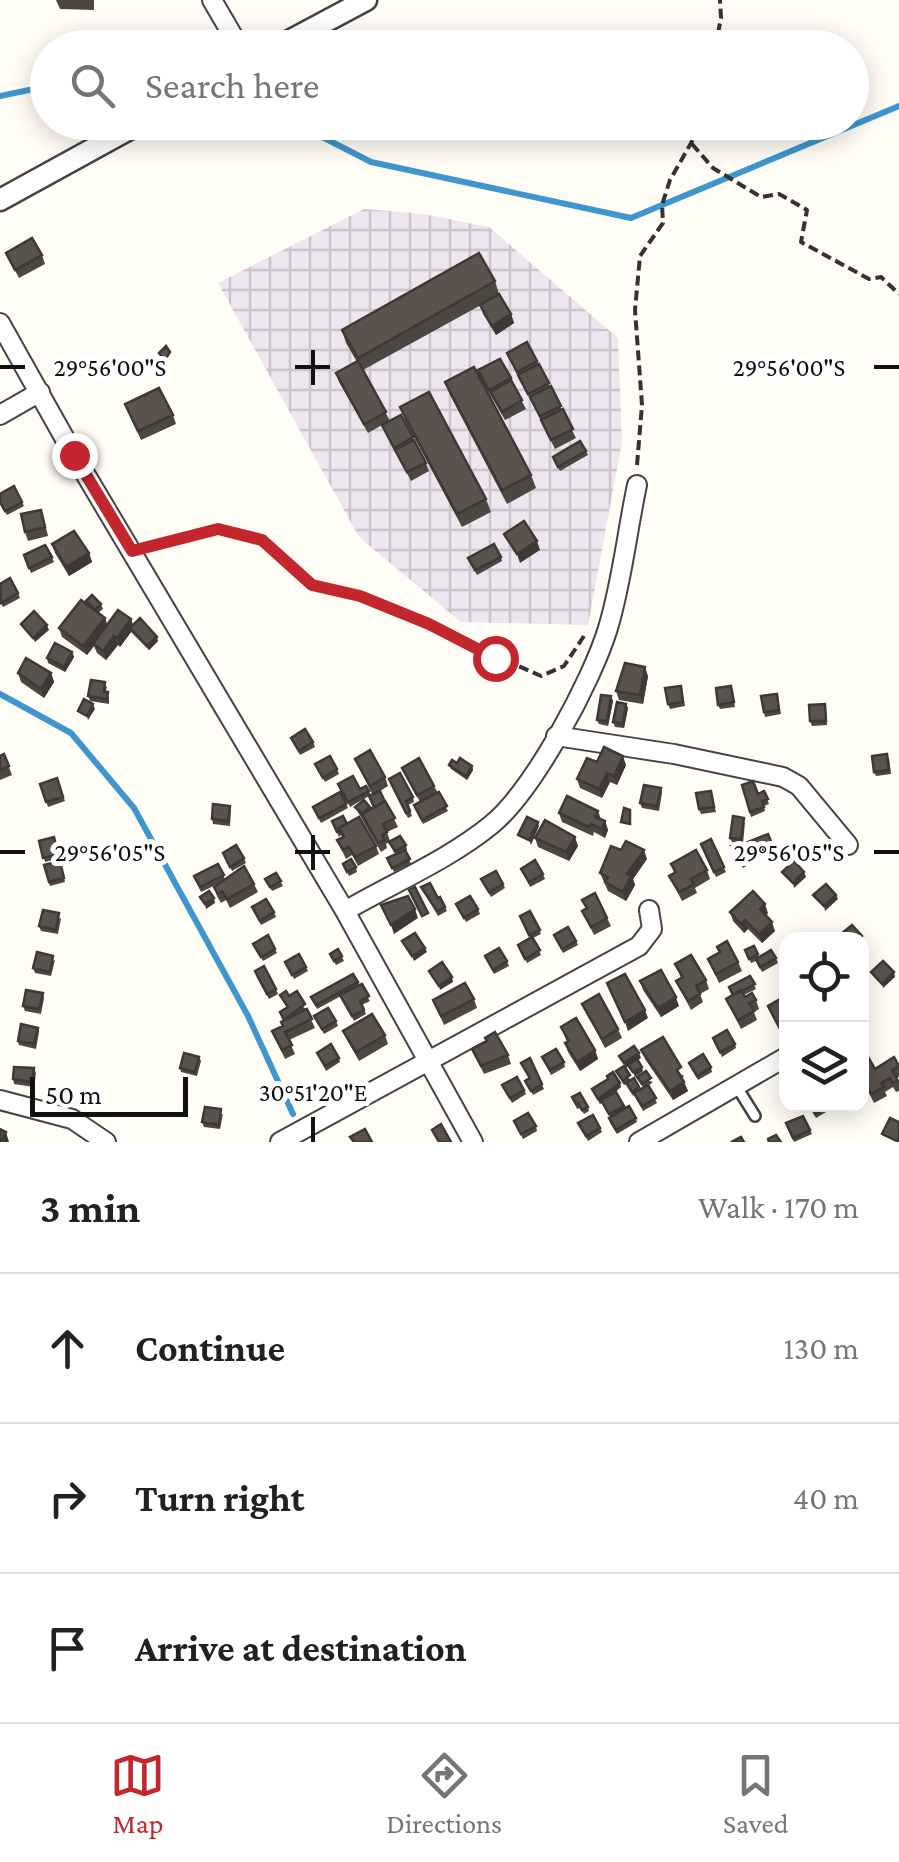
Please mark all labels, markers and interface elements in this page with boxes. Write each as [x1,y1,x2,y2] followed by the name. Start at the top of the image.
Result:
[30,30,869,140] search box
[65,58,120,113] icon: search
[145,64,319,106] text: Search here
[54,354,166,381] text: 29°56'00"S
[733,354,845,381] text: 29°56'00"S
[52,433,98,479] route end
[473,636,519,682] route start
[55,839,165,866] text: 29°56'05"S
[734,839,844,866] text: 29°56'05"S
[779,932,869,1112] map controls
[779,932,869,1022] button: locate
[779,1022,869,1112] button: layers
[30,1072,188,1116] scale bar
[45,1079,102,1110] text: 50 m
[259,1079,367,1106] text: 30°51'20"E
[40,1184,140,1231] text: 3 min
[698,1189,859,1225] text: Walk · 170 m
[40,1321,95,1376] icon: ahead
[135,1327,285,1369] text: Continue
[783,1330,859,1366] text: 130 m
[40,1471,95,1526] icon: right
[135,1477,304,1519] text: Turn right
[793,1480,859,1516] text: 40 m
[40,1621,95,1676] icon: arrive
[135,1627,467,1669] text: Arrive at destination
[110,1748,165,1839] tab: Map
[386,1748,502,1839] tab: Directions
[723,1748,789,1839] tab: Saved

